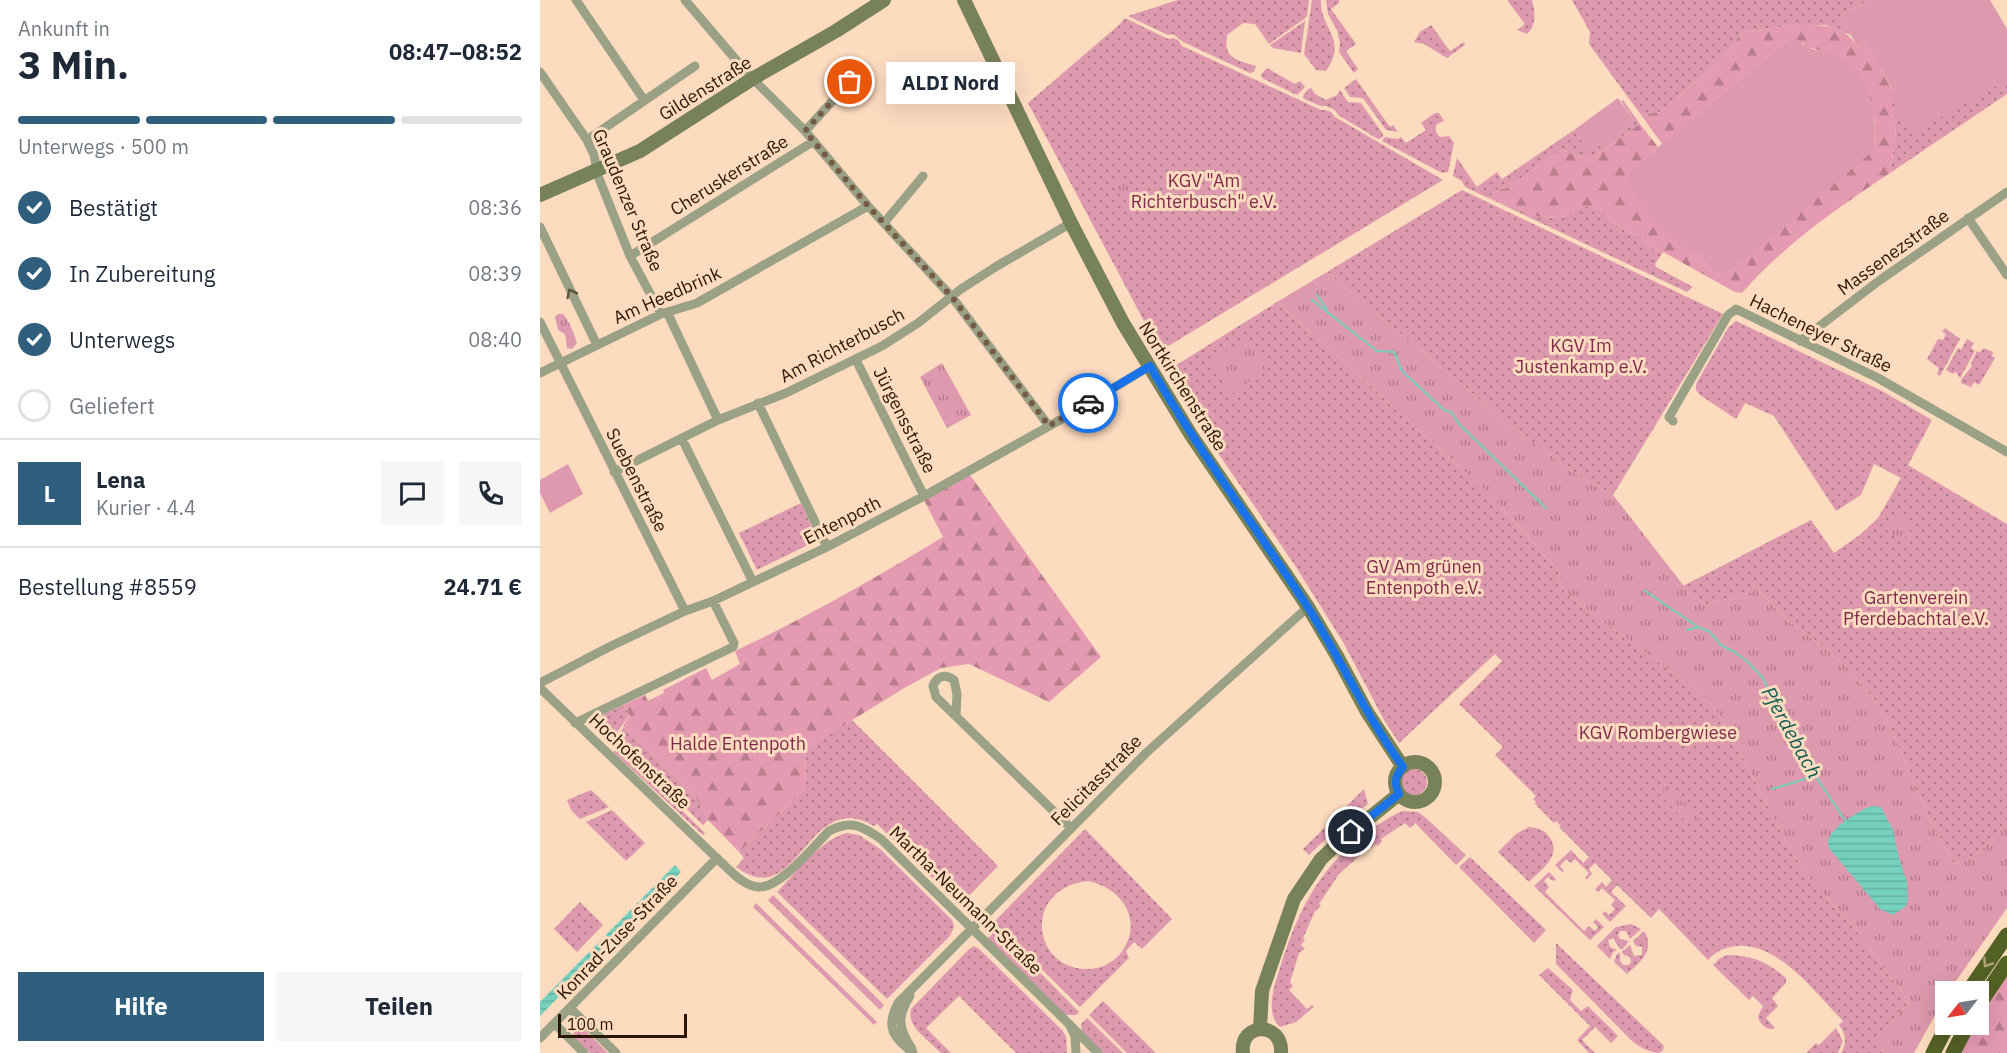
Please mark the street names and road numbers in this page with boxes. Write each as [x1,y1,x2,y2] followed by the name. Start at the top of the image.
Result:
[654,50,756,126] street label: Gildenstraße
[588,125,668,275] street label: Graudenzer Straße
[666,129,792,221] street label: Cheruskerstraße
[1833,204,1953,300] street label: Massenezstraße
[609,261,725,329] street label: Am Heedbrink
[1746,289,1896,377] street label: Hacheneyer Straße
[776,302,908,388] street label: Am Richterbusch
[1134,317,1232,455] street label: Nortkirchenstraße
[868,363,942,477] street label: Jürgensstraße
[601,424,673,536] street label: Suebenstraße
[799,491,885,549] street label: Entenpoth
[584,708,696,814] street label: Hochofenstraße
[1046,730,1146,830] street label: Felicitasstraße
[885,821,1047,979] street label: Martha-Neumann-Straße
[551,870,683,1004] street label: Konrad-Zuse-Straße

